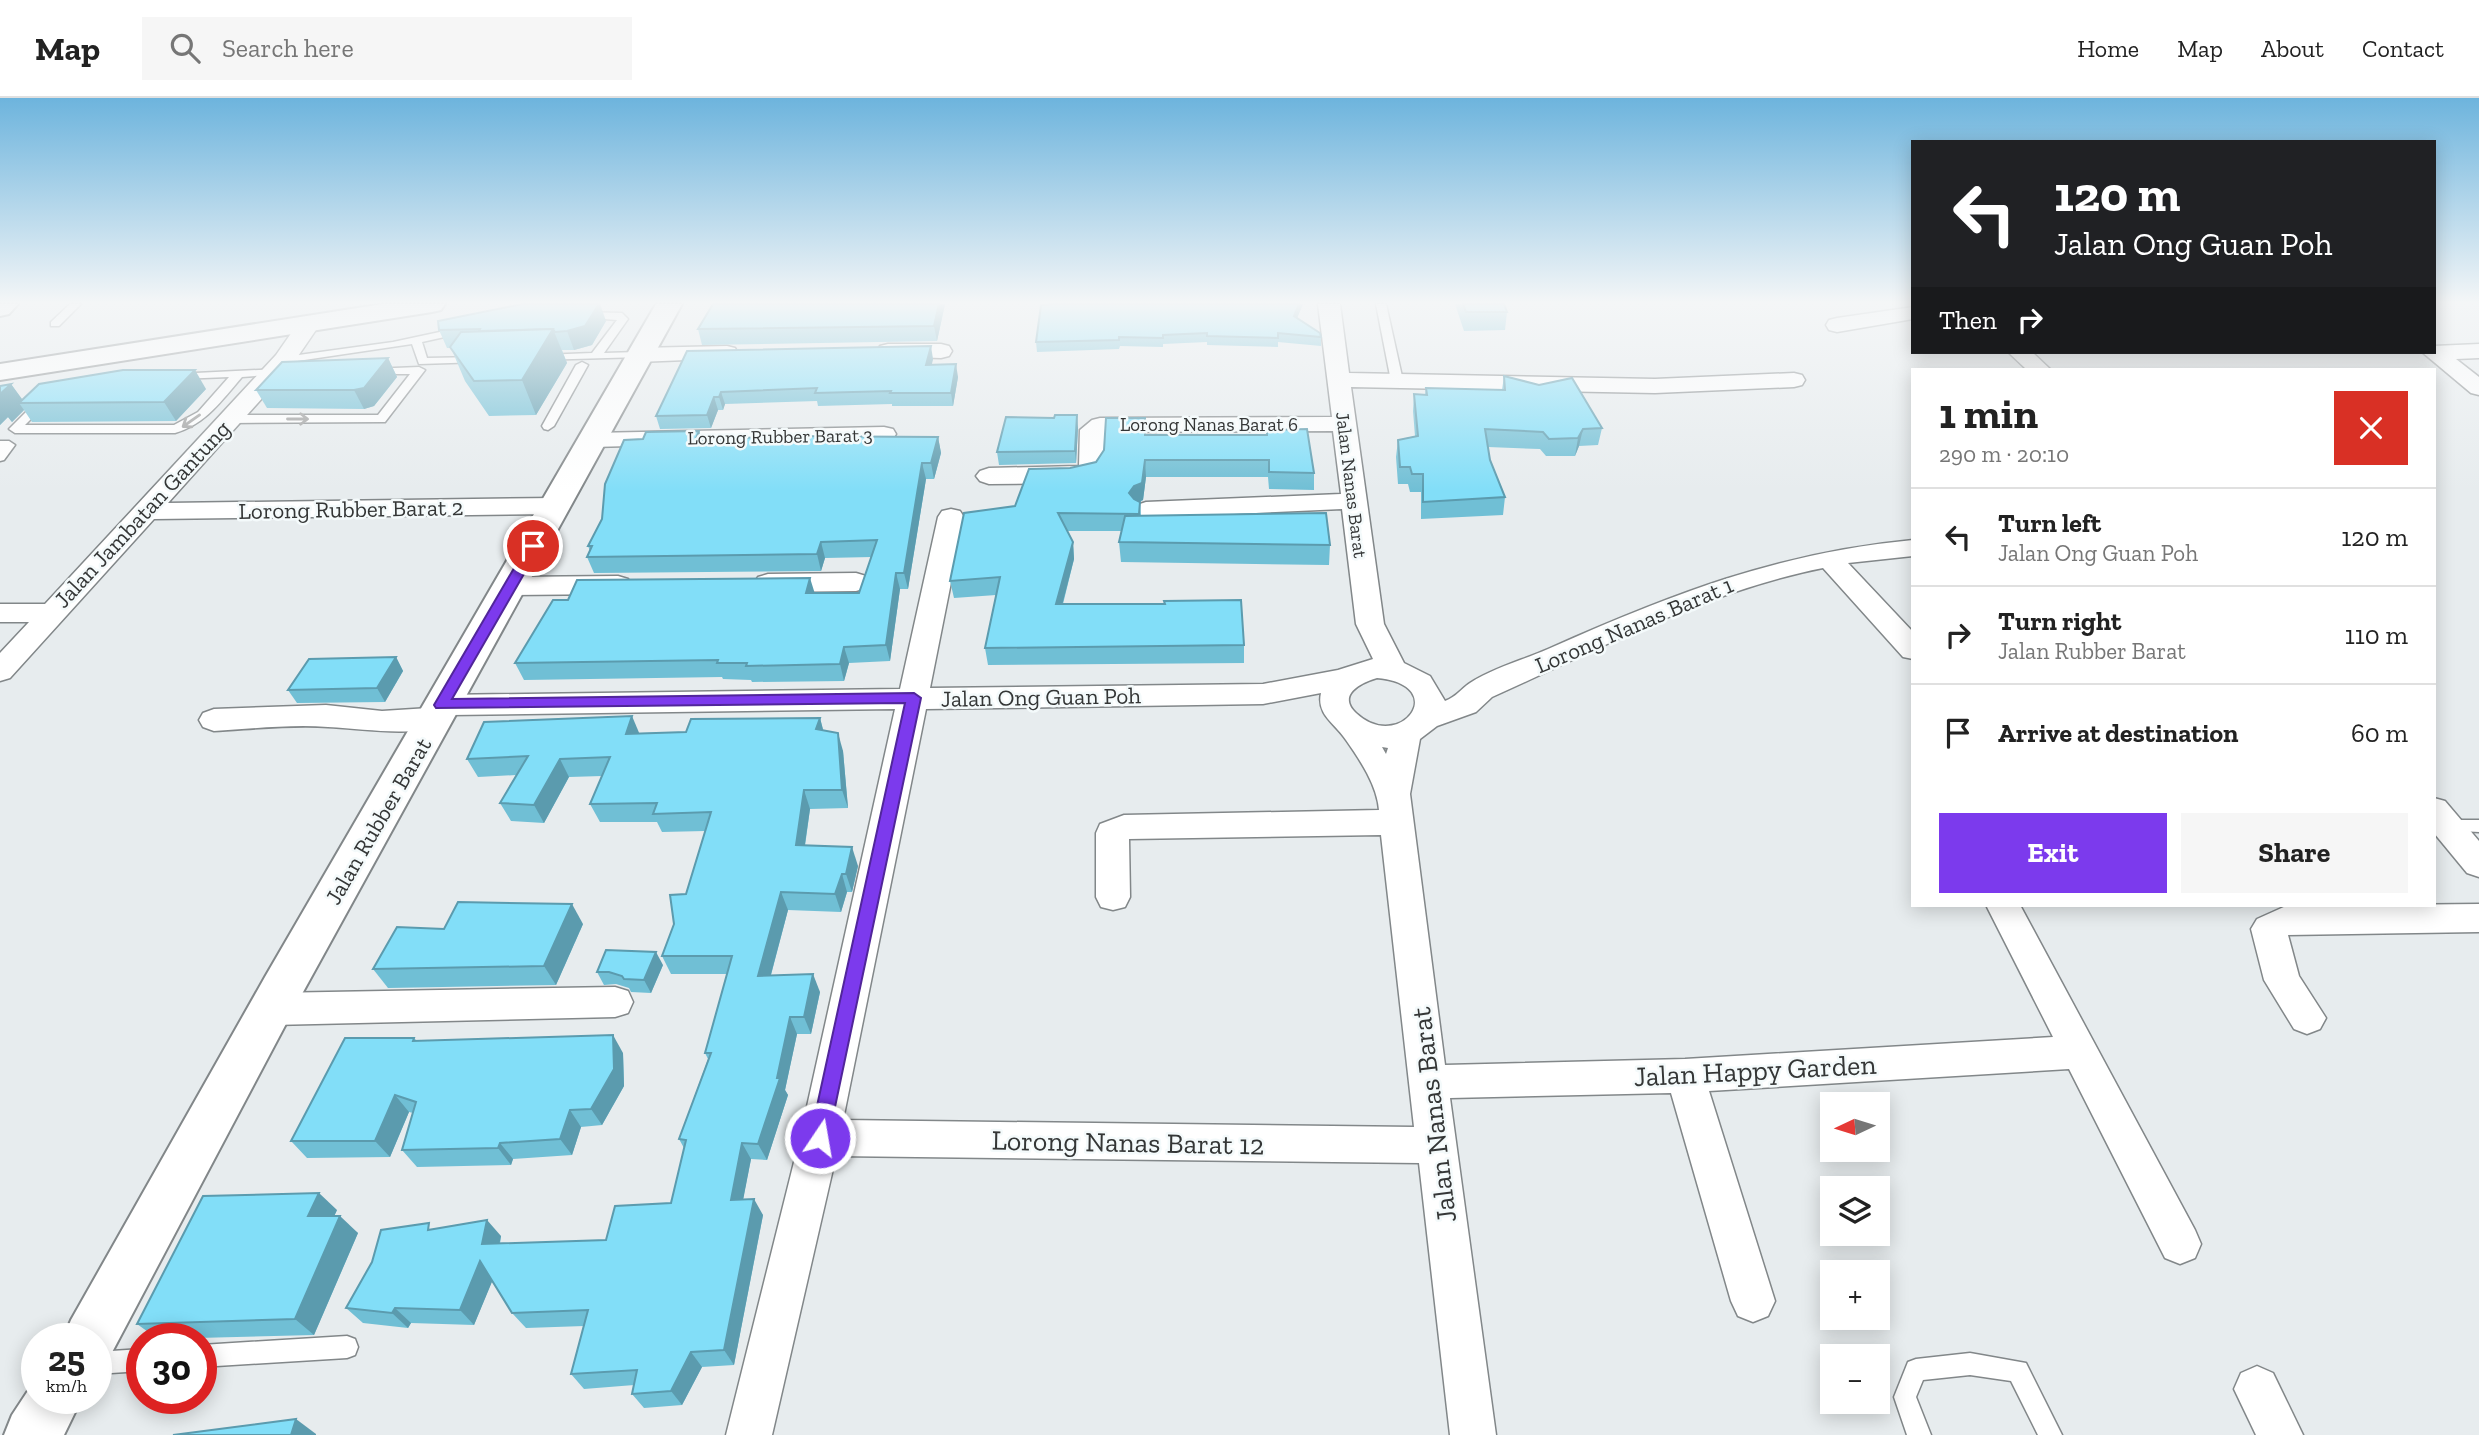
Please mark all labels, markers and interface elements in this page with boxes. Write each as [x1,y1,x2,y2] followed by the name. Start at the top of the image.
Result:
[142,17,632,80] search box
[35,29,100,68] text: Map
[166,29,204,67] icon: search
[222,32,354,64] text: Search here
[2077,34,2139,63] text: Home
[2177,34,2223,63] text: Map
[2261,34,2324,63] text: About
[2362,34,2444,63] text: Contact
[2054,165,2180,224] text: 120 m
[1939,168,2030,259] icon: left
[2054,225,2332,263] text: Jalan Ong Guan Poh
[2011,301,2049,339] icon: right
[1939,304,1997,336] text: Then
[1939,388,2038,439] text: 1 min
[2334,391,2408,465] button: close
[1331,411,1372,559] street label: Jalan Nanas Barat
[286,412,309,426] one-way arrow
[182,413,201,428] one-way arrow
[1120,413,1298,436] street label: Lorong Nanas Barat 6
[48,414,236,613] street label: Jalan Jambatan Gantung
[687,423,873,450] street label: Lorong Rubber Barat 3
[1939,440,2069,468] text: 290 m · 20:10
[238,493,464,525] street label: Lorong Rubber Barat 2
[1998,507,2101,539] text: Turn left
[503,516,563,576] pin
[1939,518,1977,556] icon: left
[2341,521,2408,553] text: 120 m
[514,527,552,565] icon: arrive
[1998,539,2198,567] text: Jalan Ong Guan Poh
[1531,571,1737,679] street label: Lorong Nanas Barat 1
[1998,605,2121,637] text: Turn right
[1939,616,1977,654] icon: right
[2345,619,2408,651] text: 110 m
[1998,637,2186,665] text: Jalan Rubber Barat
[941,681,1141,713] street label: Jalan Ong Guan Poh
[1939,714,1977,752] icon: arrive
[1998,717,2238,749] text: Arrive at destination
[2351,717,2408,749] text: 60 m
[319,732,437,909] street label: Jalan Rubber Barat
[1939,813,2167,893] button: Exit
[2181,813,2408,893] button: Share
[1404,1005,1463,1225] street label: Jalan Nanas Barat
[1633,1048,1877,1093] street label: Jalan Happy Garden
[1820,1092,1890,1162] north arrow
[1820,1092,1890,1414] map controls
[783,1101,857,1175] position arrow
[991,1124,1265,1161] street label: Lorong Nanas Barat 12
[1820,1176,1890,1246] button: layers
[1820,1260,1890,1330] button: +
[126,1323,217,1414] speed limit sign: 30
[48,1338,85,1380] text: 25
[1820,1344,1890,1414] button: −
[46,1375,87,1397] text: km/h

